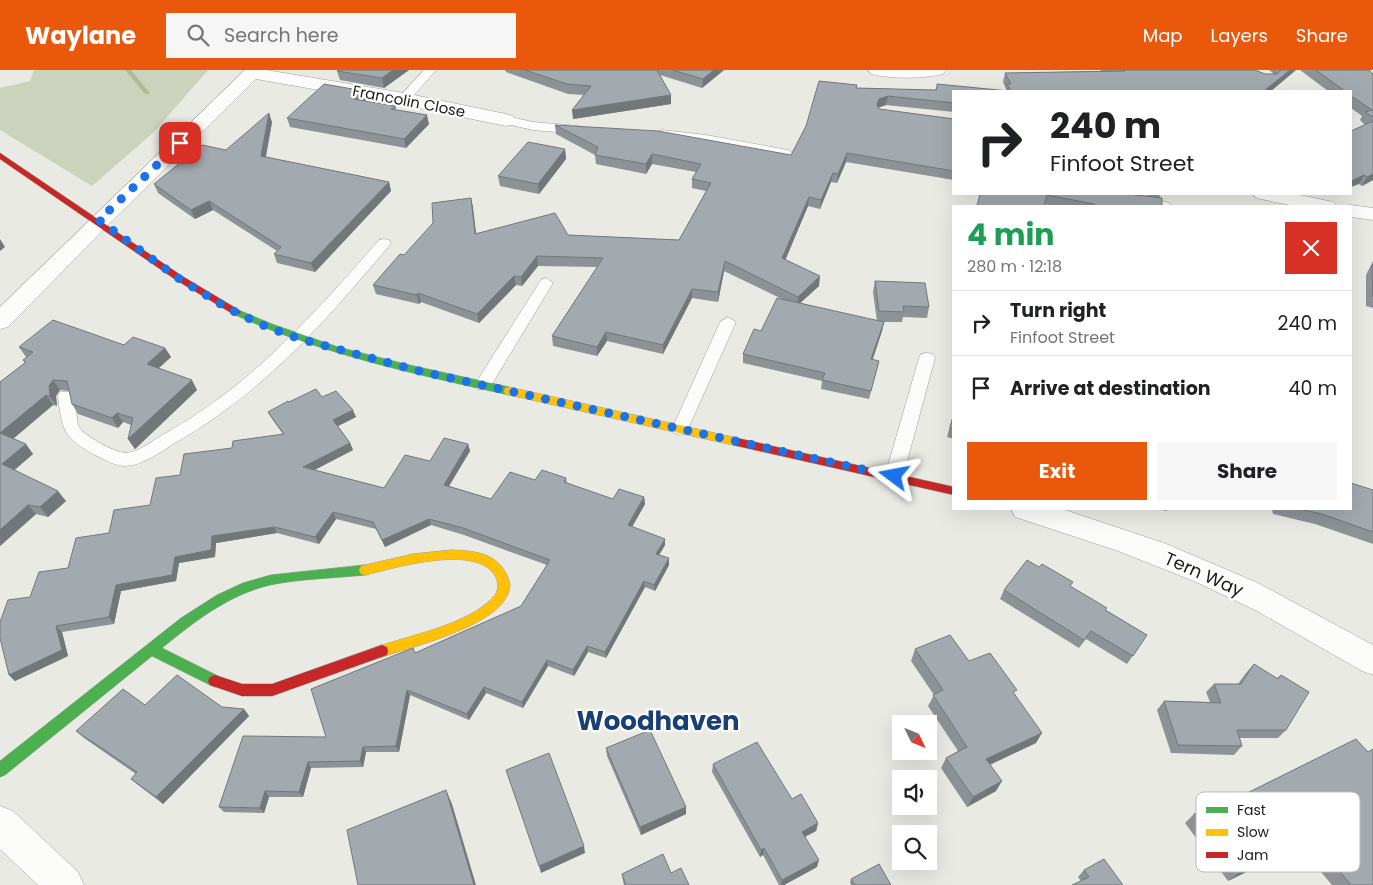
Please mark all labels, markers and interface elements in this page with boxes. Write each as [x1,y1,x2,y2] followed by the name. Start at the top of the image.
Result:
[166,13,516,58] search box
[25,19,136,52] text: Waylane
[184,21,212,49] icon: search
[224,22,339,49] text: Search here
[1143,23,1183,48] text: Map
[1211,23,1268,48] text: Layers
[1296,23,1348,48] text: Share
[351,80,467,122] street label: Francolin Close
[1050,101,1161,150] text: 240 m
[967,110,1032,175] icon: right
[159,122,201,164] pin
[166,129,194,157] icon: arrive
[1050,148,1194,179] text: Finfoot Street
[967,213,1055,256] text: 4 min
[1285,222,1337,274] button: close
[967,255,1062,278] text: 280 m · 12:18
[1010,297,1106,324] text: Turn right
[967,309,995,337] icon: right
[1278,310,1337,337] text: 240 m
[1010,326,1115,349] text: Finfoot Street
[967,374,995,402] icon: arrive
[1010,375,1211,402] text: Arrive at destination
[1288,375,1337,402] text: 40 m
[967,442,1147,500] button: Exit
[1157,442,1337,500] button: Share
[867,449,919,501] position arrow
[1161,546,1247,602] street label: Tern Way
[576,703,740,739] district label: Woodhaven
[892,715,938,760] north arrow
[892,715,937,870] map controls
[892,770,937,815] button: sound
[1196,792,1360,872] legend
[1237,800,1266,820] text: Fast
[1237,822,1270,842] text: Slow
[892,825,937,870] button: search
[1237,845,1268,865] text: Jam

